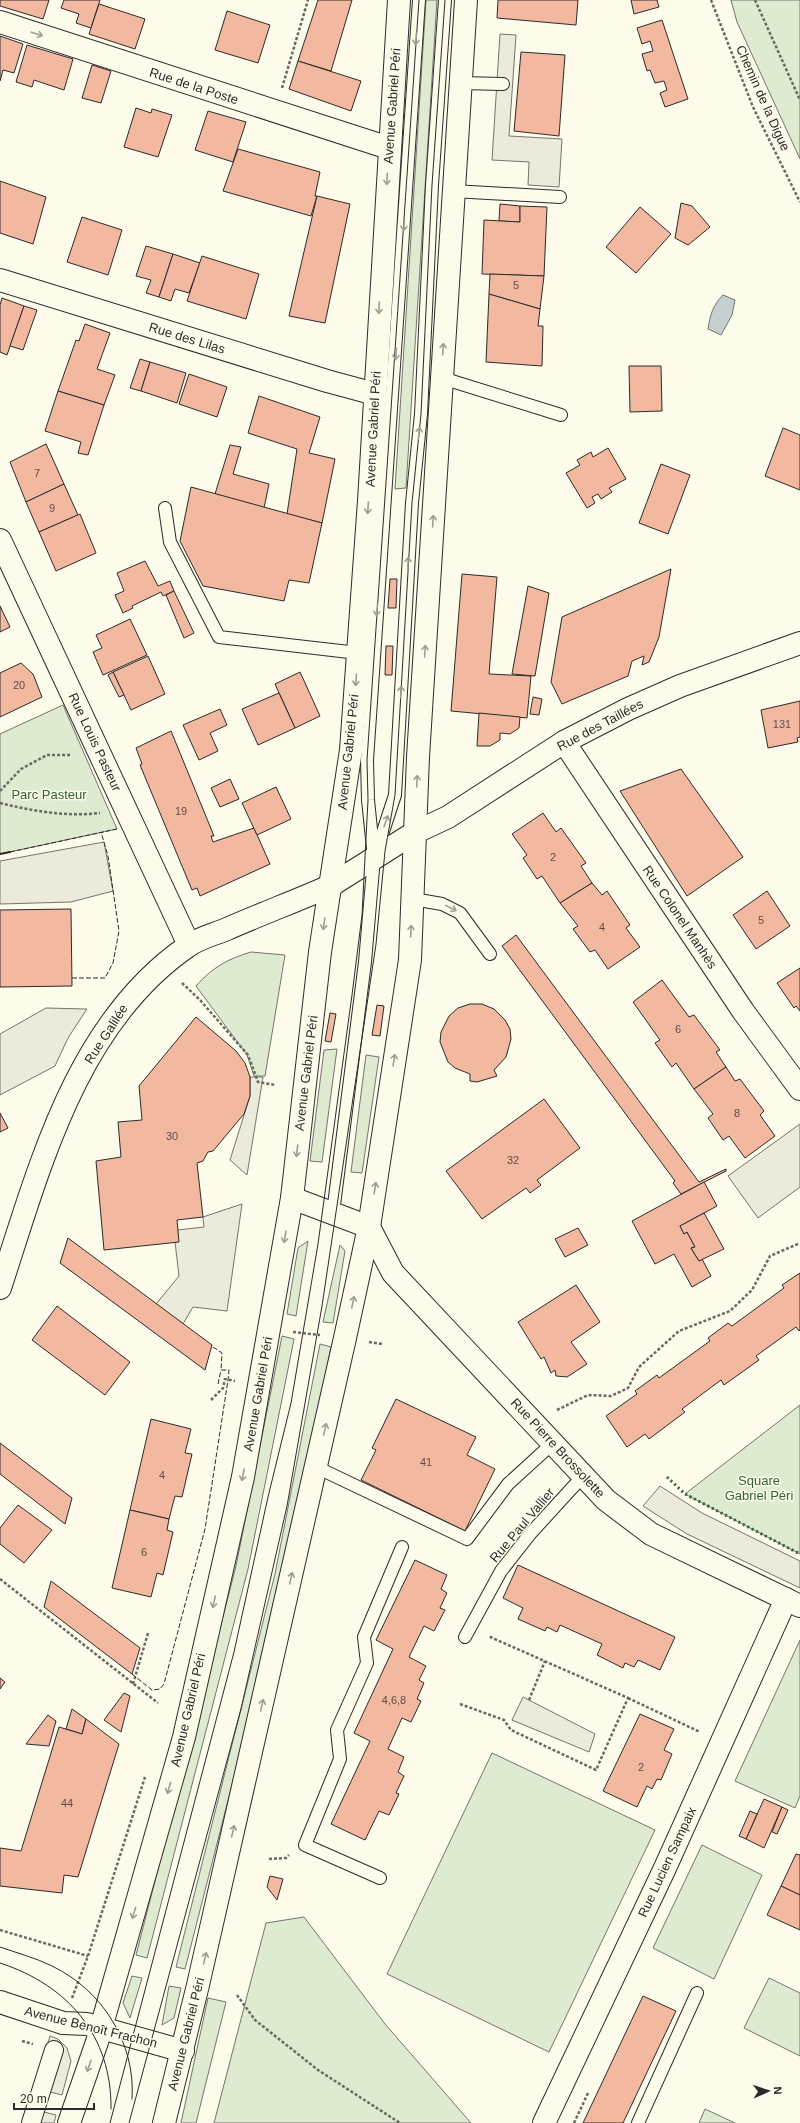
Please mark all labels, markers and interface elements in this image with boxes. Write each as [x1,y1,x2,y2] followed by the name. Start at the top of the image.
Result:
[31,31,43,39] one-way arrow
[413,32,420,45] one-way arrow
[733,43,793,153] street label: Chemin de la Digue
[380,47,404,164] street label: Avenue Gabriel Péri
[148,65,240,107] street label: Rue de la Poste
[383,172,390,185] one-way arrow
[401,218,408,231] one-way arrow
[513,279,519,291] house number: 5
[376,301,383,314] one-way arrow
[147,319,227,357] street label: Rue des Lilas
[440,343,447,356] one-way arrow
[392,347,399,360] one-way arrow
[362,371,384,487] street label: Avenue Gabriel Péri
[415,427,423,440] one-way arrow
[34,467,40,479] house number: 7
[365,501,372,514] one-way arrow
[49,502,55,514] house number: 9
[429,515,437,528] one-way arrow
[405,557,412,570] one-way arrow
[374,603,381,616] one-way arrow
[421,645,428,658] one-way arrow
[352,673,359,686] one-way arrow
[13,679,25,691] house number: 20
[397,686,405,699] one-way arrow
[66,690,125,794] street label: Rue Louis Pasteur
[334,693,362,811] street label: Avenue Gabriel Péri
[554,696,646,754] street label: Rue des Taillées
[773,718,791,730] house number: 131
[413,775,420,788] one-way arrow
[11,787,87,802] park label: Parc Pasteur
[175,805,187,817] house number: 19
[383,815,391,827] one-way arrow
[550,851,556,863] house number: 2
[640,862,720,972] street label: Rue Colonel Manhès
[444,905,456,912] one-way arrow
[758,914,764,926] house number: 5
[320,917,328,930] one-way arrow
[599,921,605,933] house number: 4
[408,925,415,938] one-way arrow
[81,1001,131,1067] street label: Rue Galilée
[291,1014,321,1132] street label: Avenue Gabriel Péri
[675,1023,681,1035] house number: 6
[391,1053,399,1066] one-way arrow
[734,1107,740,1119] house number: 8
[166,1130,178,1142] house number: 30
[293,1144,300,1157] one-way arrow
[507,1154,519,1166] house number: 32
[371,1182,379,1195] one-way arrow
[281,1230,289,1243] one-way arrow
[350,1296,358,1309] one-way arrow
[241,1335,275,1452] street label: Avenue Gabriel Péri
[508,1395,608,1501] street label: Rue Pierre Brossolette
[322,1423,330,1436] one-way arrow
[420,1456,432,1468] house number: 41
[239,1468,247,1481] one-way arrow
[159,1469,165,1481] house number: 4
[725,1473,793,1503] park label: Square Gabriel Péri
[487,1484,558,1565] street label: Rue Paul Vallier
[141,1546,147,1558] house number: 6
[288,1572,296,1585] one-way arrow
[209,1595,217,1608] one-way arrow
[168,1652,208,1768] street label: Avenue Gabriel Péri
[382,1694,406,1706] house number: 4,6,8
[259,1698,267,1711] one-way arrow
[638,1761,644,1773] house number: 2
[165,1781,172,1794] one-way arrow
[61,1797,73,1809] house number: 44
[635,1804,699,1920] street label: Rue Lucien Sampaix
[230,1825,238,1838] one-way arrow
[130,1906,137,1919] one-way arrow
[201,1952,209,1965] one-way arrow
[165,1976,207,2092] street label: Avenue Gabriel Péri
[23,2003,159,2051] street label: Avenue Benoît Frachon
[85,2059,92,2072] one-way arrow
[748,2071,788,2111] north arrow
[14,2085,94,2111] scale bar
[772,2086,784,2095] text: N
[20,2092,47,2106] text: 20 m

